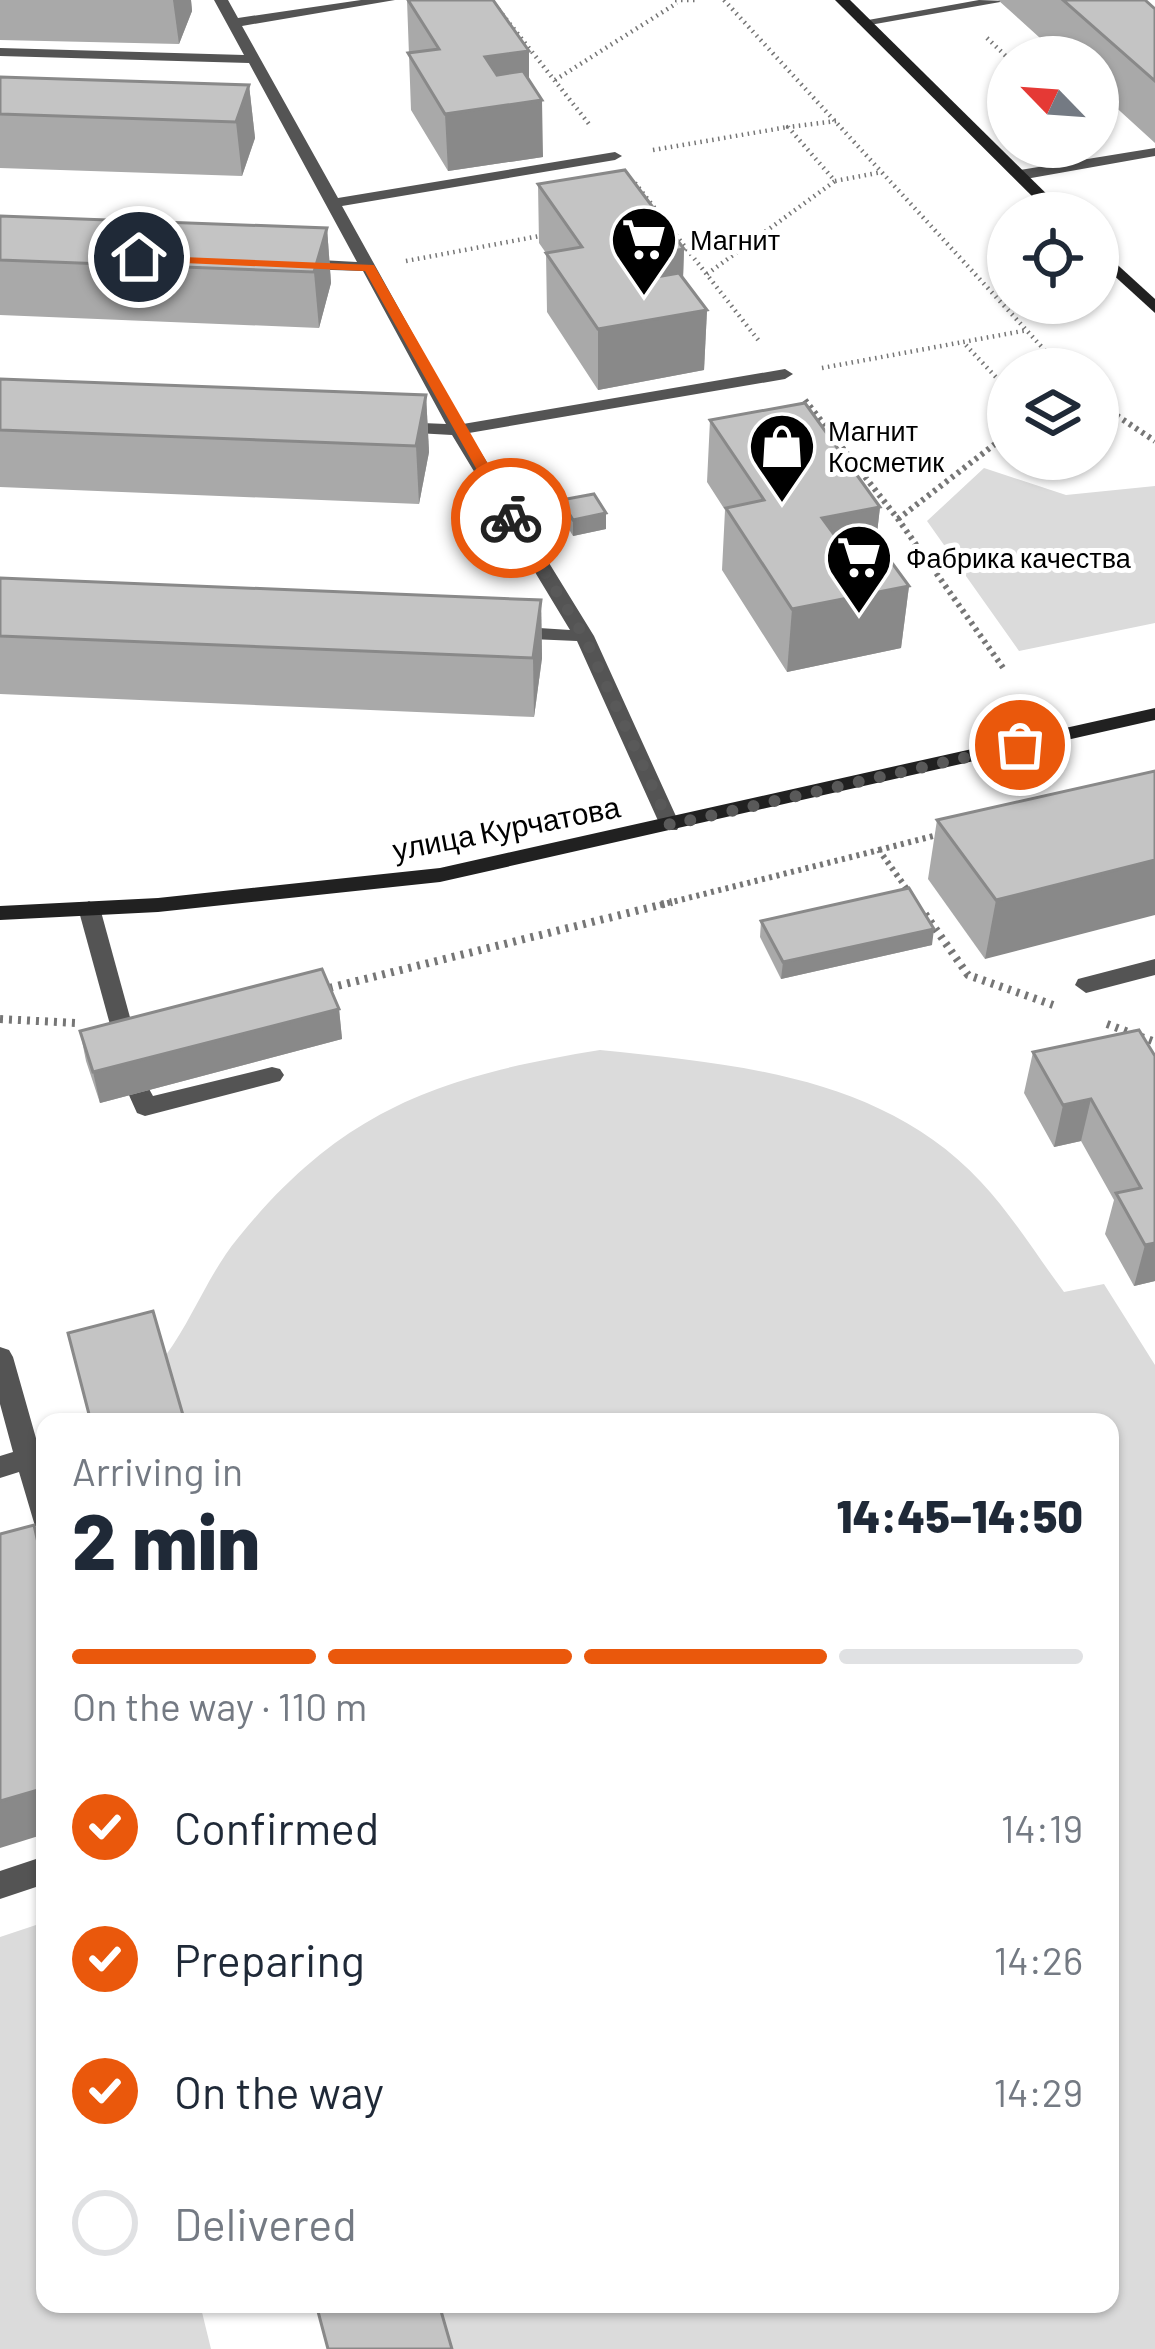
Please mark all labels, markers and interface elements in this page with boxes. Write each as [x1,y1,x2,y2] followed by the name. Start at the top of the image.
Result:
[987,36,1119,168] north arrow
[987,36,1119,480] map controls
[987,192,1119,324] button: locate
[609,204,679,298] supermarket icon: Магнит
[88,206,190,308] pin
[690,223,780,255] place label: Магнит
[106,224,172,290] icon: home
[987,348,1119,480] button: layers
[747,411,817,505] shop icon: Магнит Косметик
[828,414,944,477] place label: Магнит Косметик
[451,458,571,578] courier
[478,485,544,551] icon: bike
[824,522,894,616] supermarket icon: Фабрика качества
[906,541,1132,574] place label: Фабрика качества
[969,694,1071,796] pin
[987,712,1053,778] icon: bag
[389,787,623,867] street label: улица Курчатова
[72,1447,243,1494] text: Arriving in
[836,1488,1083,1542] text: 14:45–14:50
[72,1492,260,1586] text: 2 min
[72,1682,367,1729] text: On the way · 110 m
[72,1794,138,1860] icon: check
[174,1800,379,1854] text: Confirmed
[1001,1804,1083,1851] text: 14:19
[72,1926,138,1992] icon: check
[174,1932,365,1986] text: Preparing
[994,1936,1083,1983] text: 14:26
[72,2058,138,2124] icon: check
[174,2064,384,2118] text: On the way
[993,2068,1083,2115] text: 14:29
[174,2196,357,2250] text: Delivered

